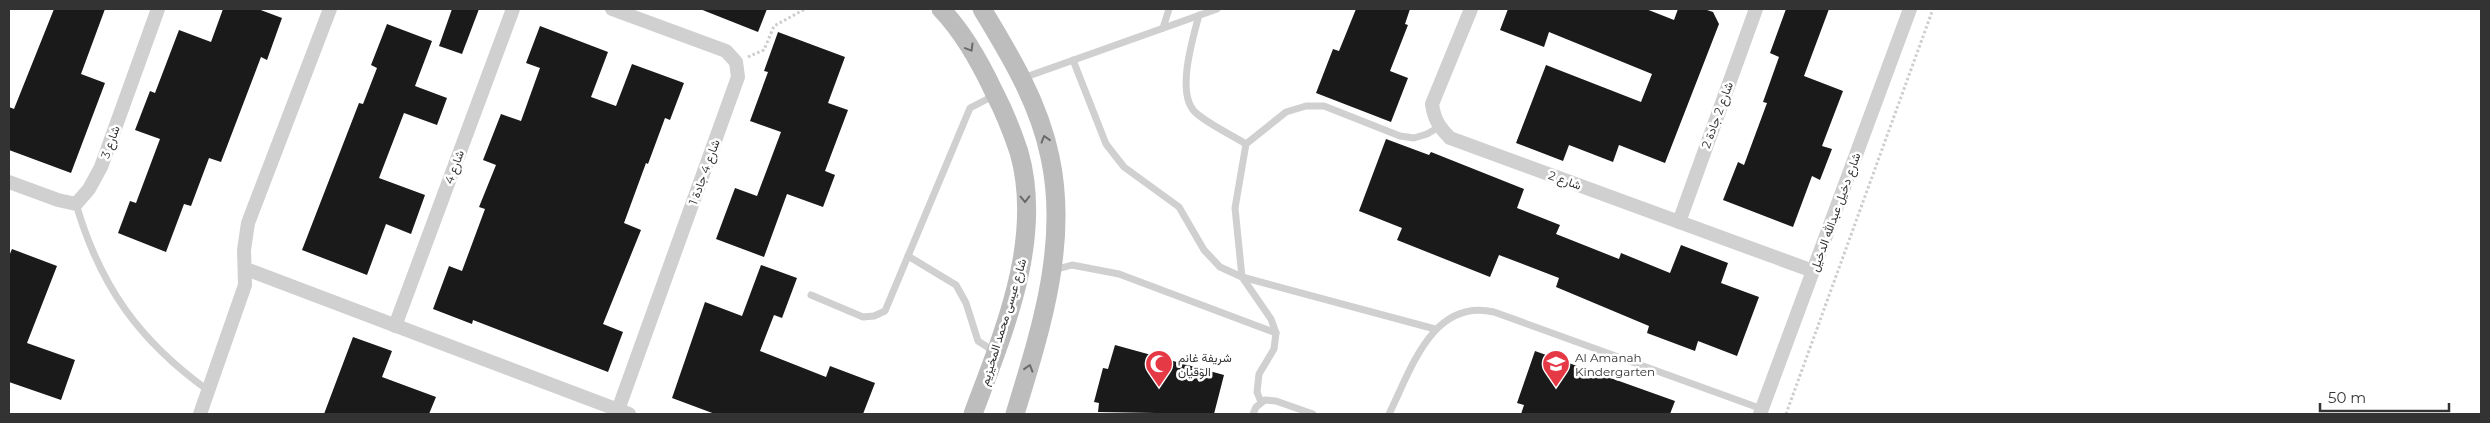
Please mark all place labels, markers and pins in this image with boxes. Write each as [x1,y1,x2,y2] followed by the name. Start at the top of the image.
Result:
[1144,349,1174,388] mosque icon: شريفة غانم الوقيان
[1541,349,1571,388] school or university icon: Al Amanah Kindergarten
[1178,350,1232,380] place label: شريفة غانم الوقيان
[1575,350,1655,379] place label: Al Amanah Kindergarten

